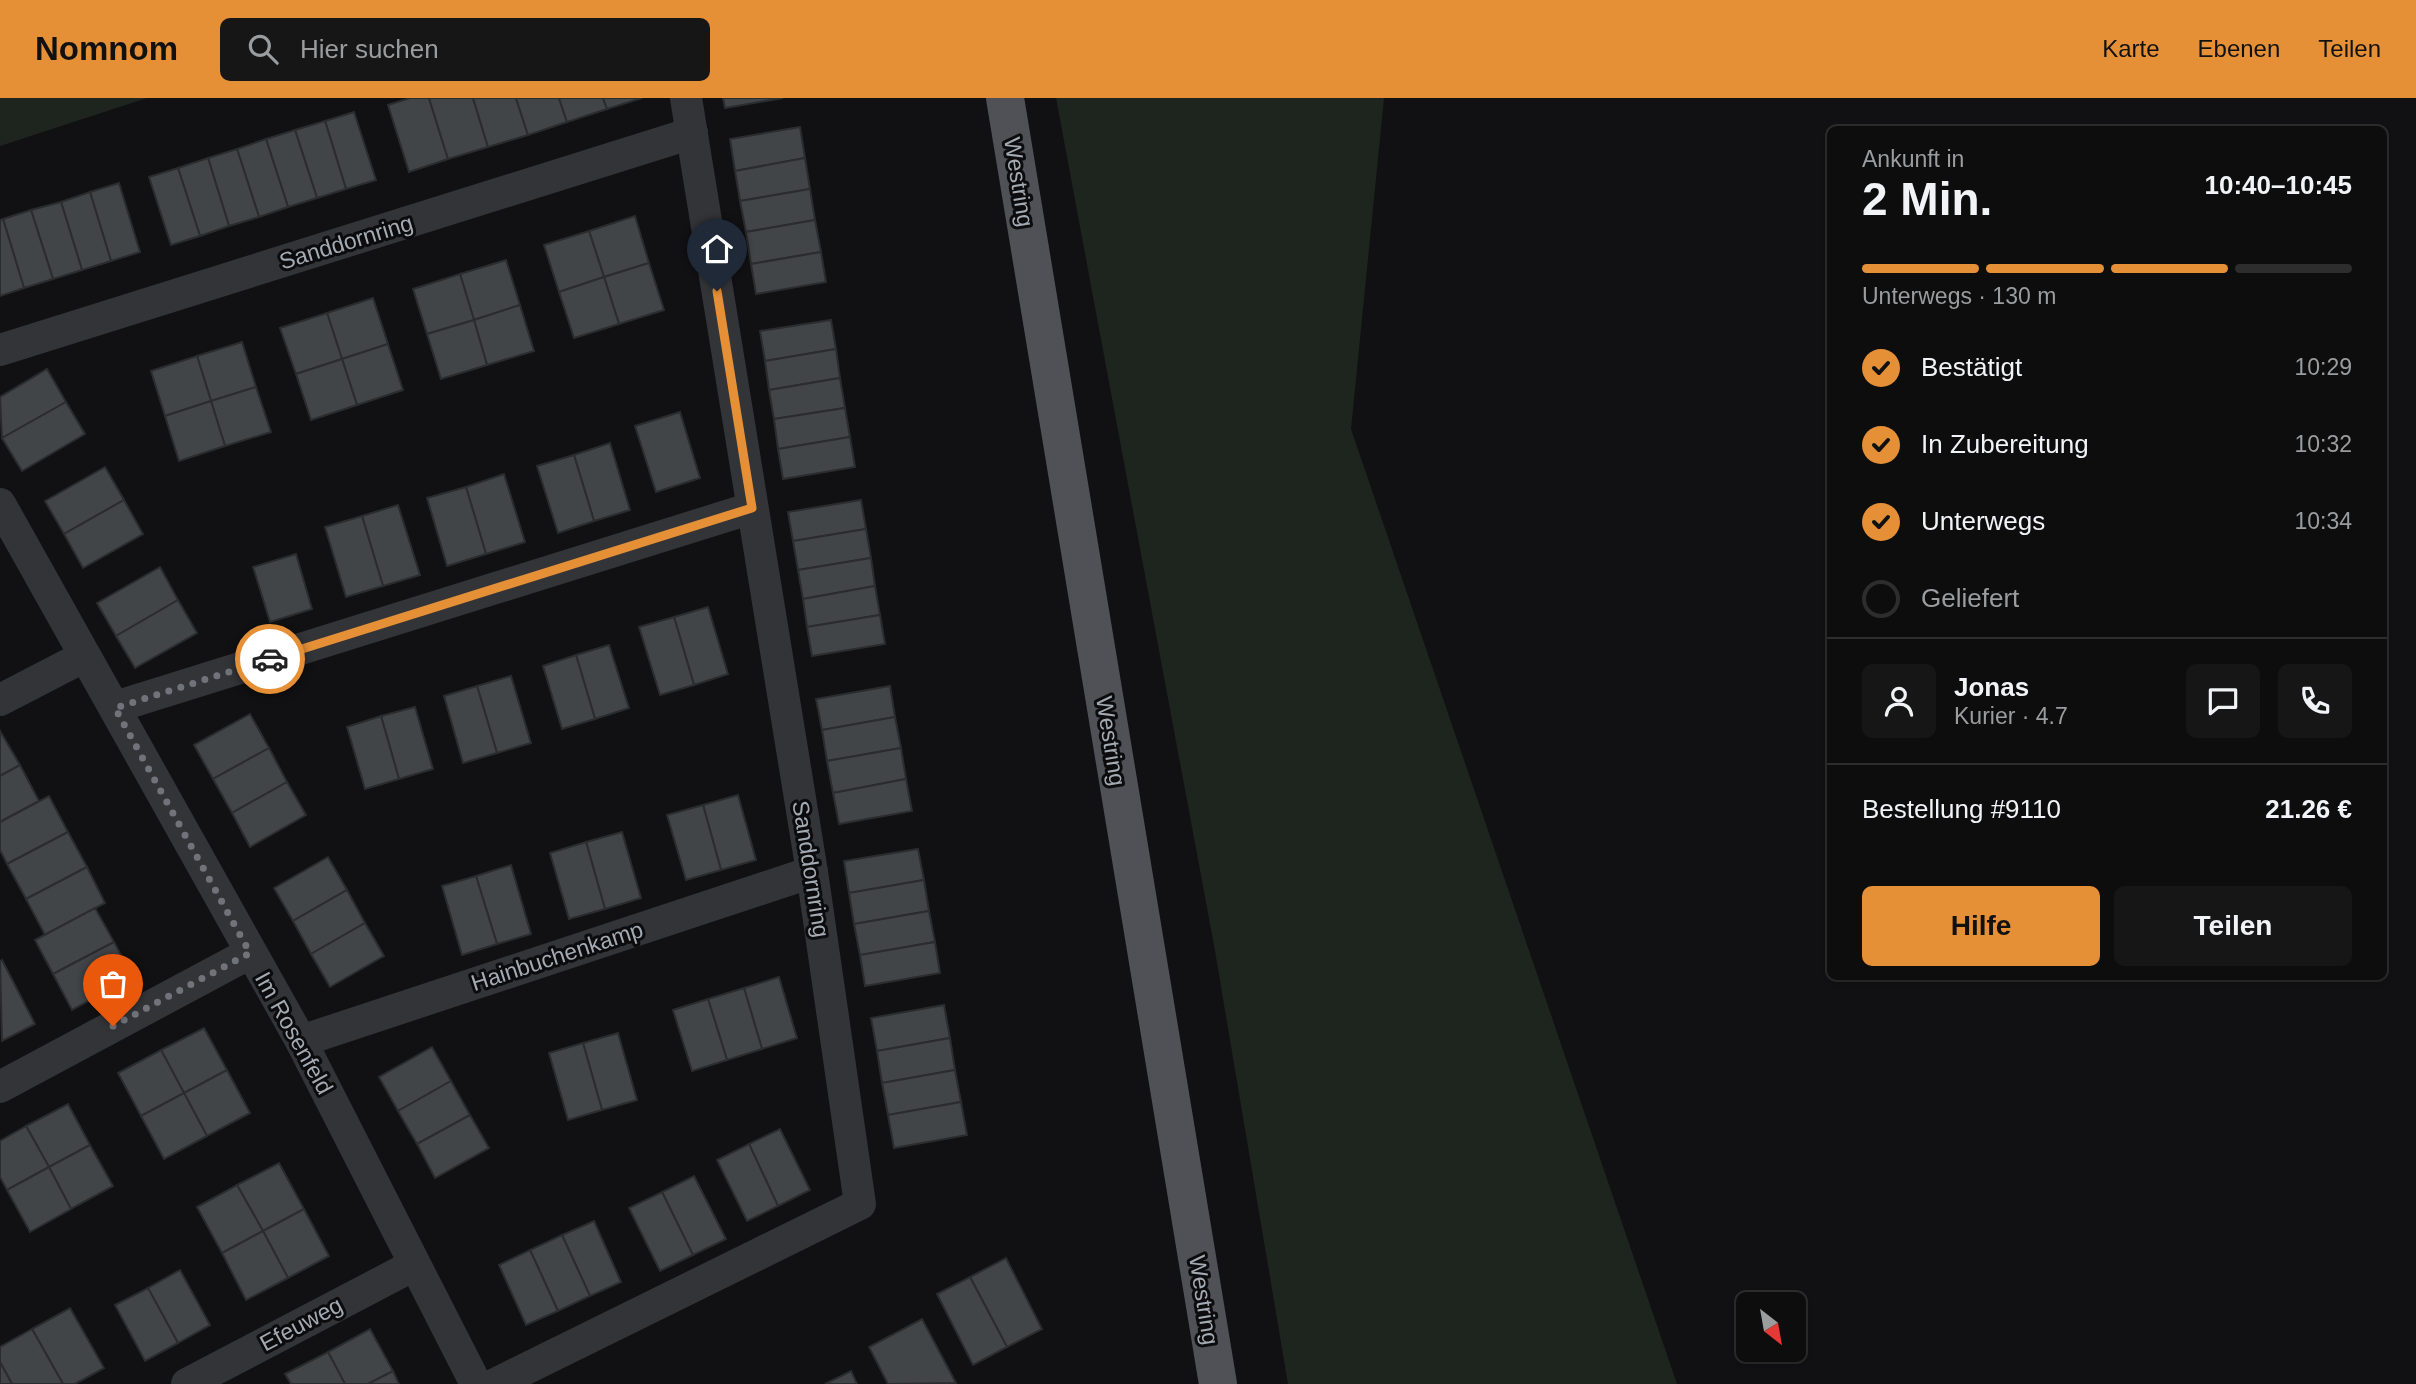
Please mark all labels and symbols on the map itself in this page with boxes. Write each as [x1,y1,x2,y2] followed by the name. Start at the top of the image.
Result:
[999,135,1039,229] street label: Westring
[276,209,416,275] street label: Sanddornring
[687,219,747,291] pin
[235,624,305,694] courier
[1091,694,1131,788] street label: Westring
[787,799,835,939] street label: Sanddornring
[468,916,646,996] street label: Hainbuchenkamp
[83,954,143,1026] pin
[250,967,338,1099] street label: Im Rosenfeld
[1184,1253,1224,1347] street label: Westring
[255,1292,347,1356] street label: Efeuweg
[1736,1292,1806,1362] north arrow

